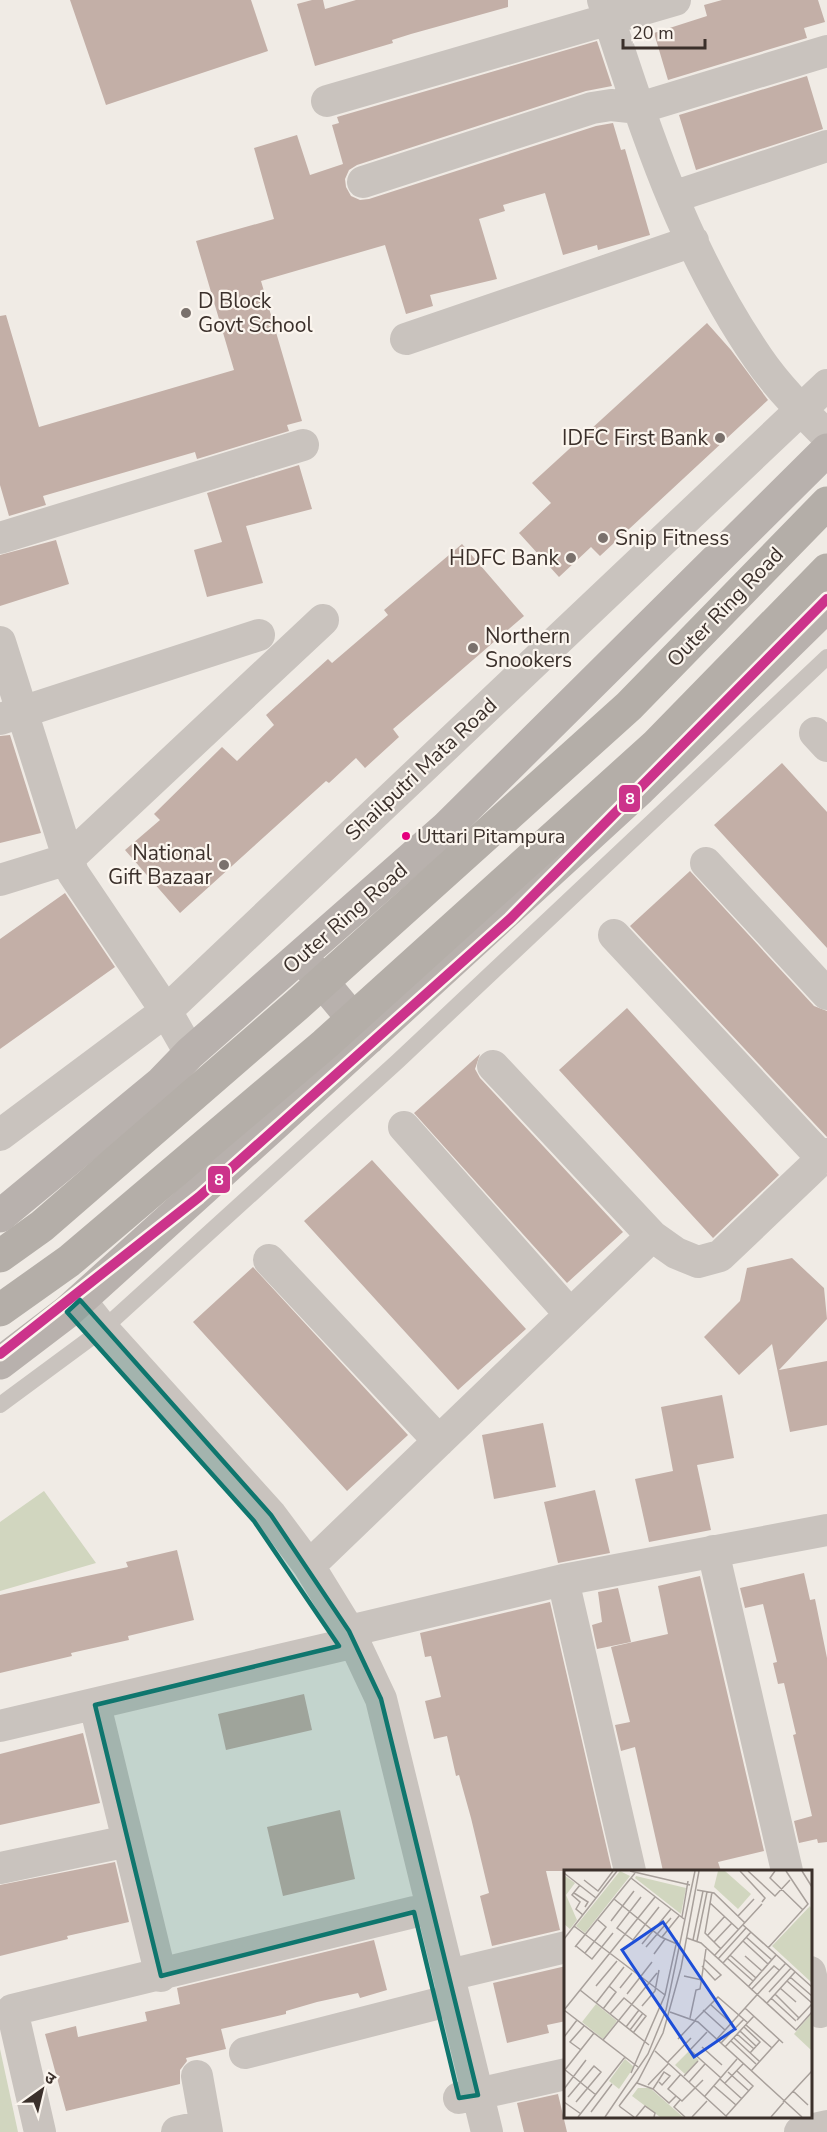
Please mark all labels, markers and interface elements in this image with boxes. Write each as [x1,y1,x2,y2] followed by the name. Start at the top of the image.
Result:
[623,12,706,50] scale bar
[632,21,674,45] text: 20 m
[198,287,313,339] place label: D Block Govt School
[179,306,193,320] marker: D Block Govt School
[562,424,708,452] place label: IDFC First Bank
[713,431,727,445] marker: IDFC First Bank
[615,524,729,552] place label: Snip Fitness
[596,531,610,545] marker: Snip Fitness
[661,541,789,673] street label: Outer Ring Road
[449,544,559,572] place label: HDFC Bank
[564,551,578,565] marker: HDFC Bank
[485,622,572,674] place label: Northern Snookers
[466,641,480,655] marker: Northern Snookers
[339,691,503,847] street label: Shailputri Mata Road
[618,784,641,813] line badge: 8
[625,788,635,810] text: 8
[417,823,565,850] place label: Uttari Pitampura
[400,830,412,842] marker: Uttari Pitampura
[108,839,213,891] place label: National Gift Bazaar
[277,856,413,980] street label: Outer Ring Road
[217,858,231,872] marker: National Gift Bazaar
[207,1165,231,1194] line badge: 8
[214,1169,224,1191] text: 8
[564,1870,812,2117] inset map
[12,2060,72,2120] north arrow
[40,2067,60,2090] text: उ

